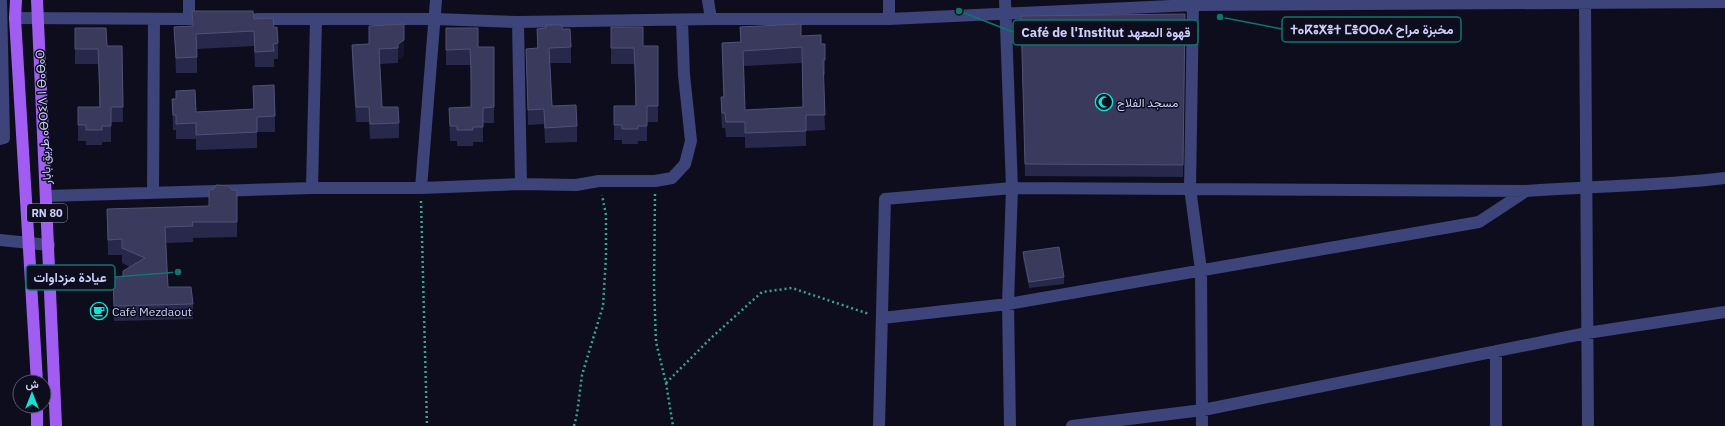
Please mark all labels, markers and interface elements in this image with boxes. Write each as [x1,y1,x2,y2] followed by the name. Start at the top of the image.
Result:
[1282,17,1461,42] callout: ⵜⴰⴽⵓⵅⴻⵜ ⵎⴻⵔⵔⴰⵃ مخبزة مراح
[1013,20,1198,45] callout: Café de l'Institut قهوة المعهد
[1291,21,1453,38] text: ⵜⴰⴽⵓⵅⴻⵜ ⵎⴻⵔⵔⴰⵃ مخبزة مراح
[1021,24,1191,41] text: Café de l'Institut قهوة المعهد
[32,49,55,186] street label: طريق بابار ⴰⴱⵔⵉⴷ ⵏ ⴱⴰⴱⴰⵔ
[1094,92,1114,112] mosque icon: مسجد الفلاح
[1117,95,1178,112] place label: مسجد الفلاح
[27,204,67,222] road number: RN 80
[26,265,115,290] callout: عيادة مزداوات
[33,269,107,286] text: عيادة مزداوات
[89,301,109,321] cafe icon: Café Mezdaout
[112,304,192,319] place label: Café Mezdaout
[12,374,52,414] north arrow
[25,377,39,391] text: ش

